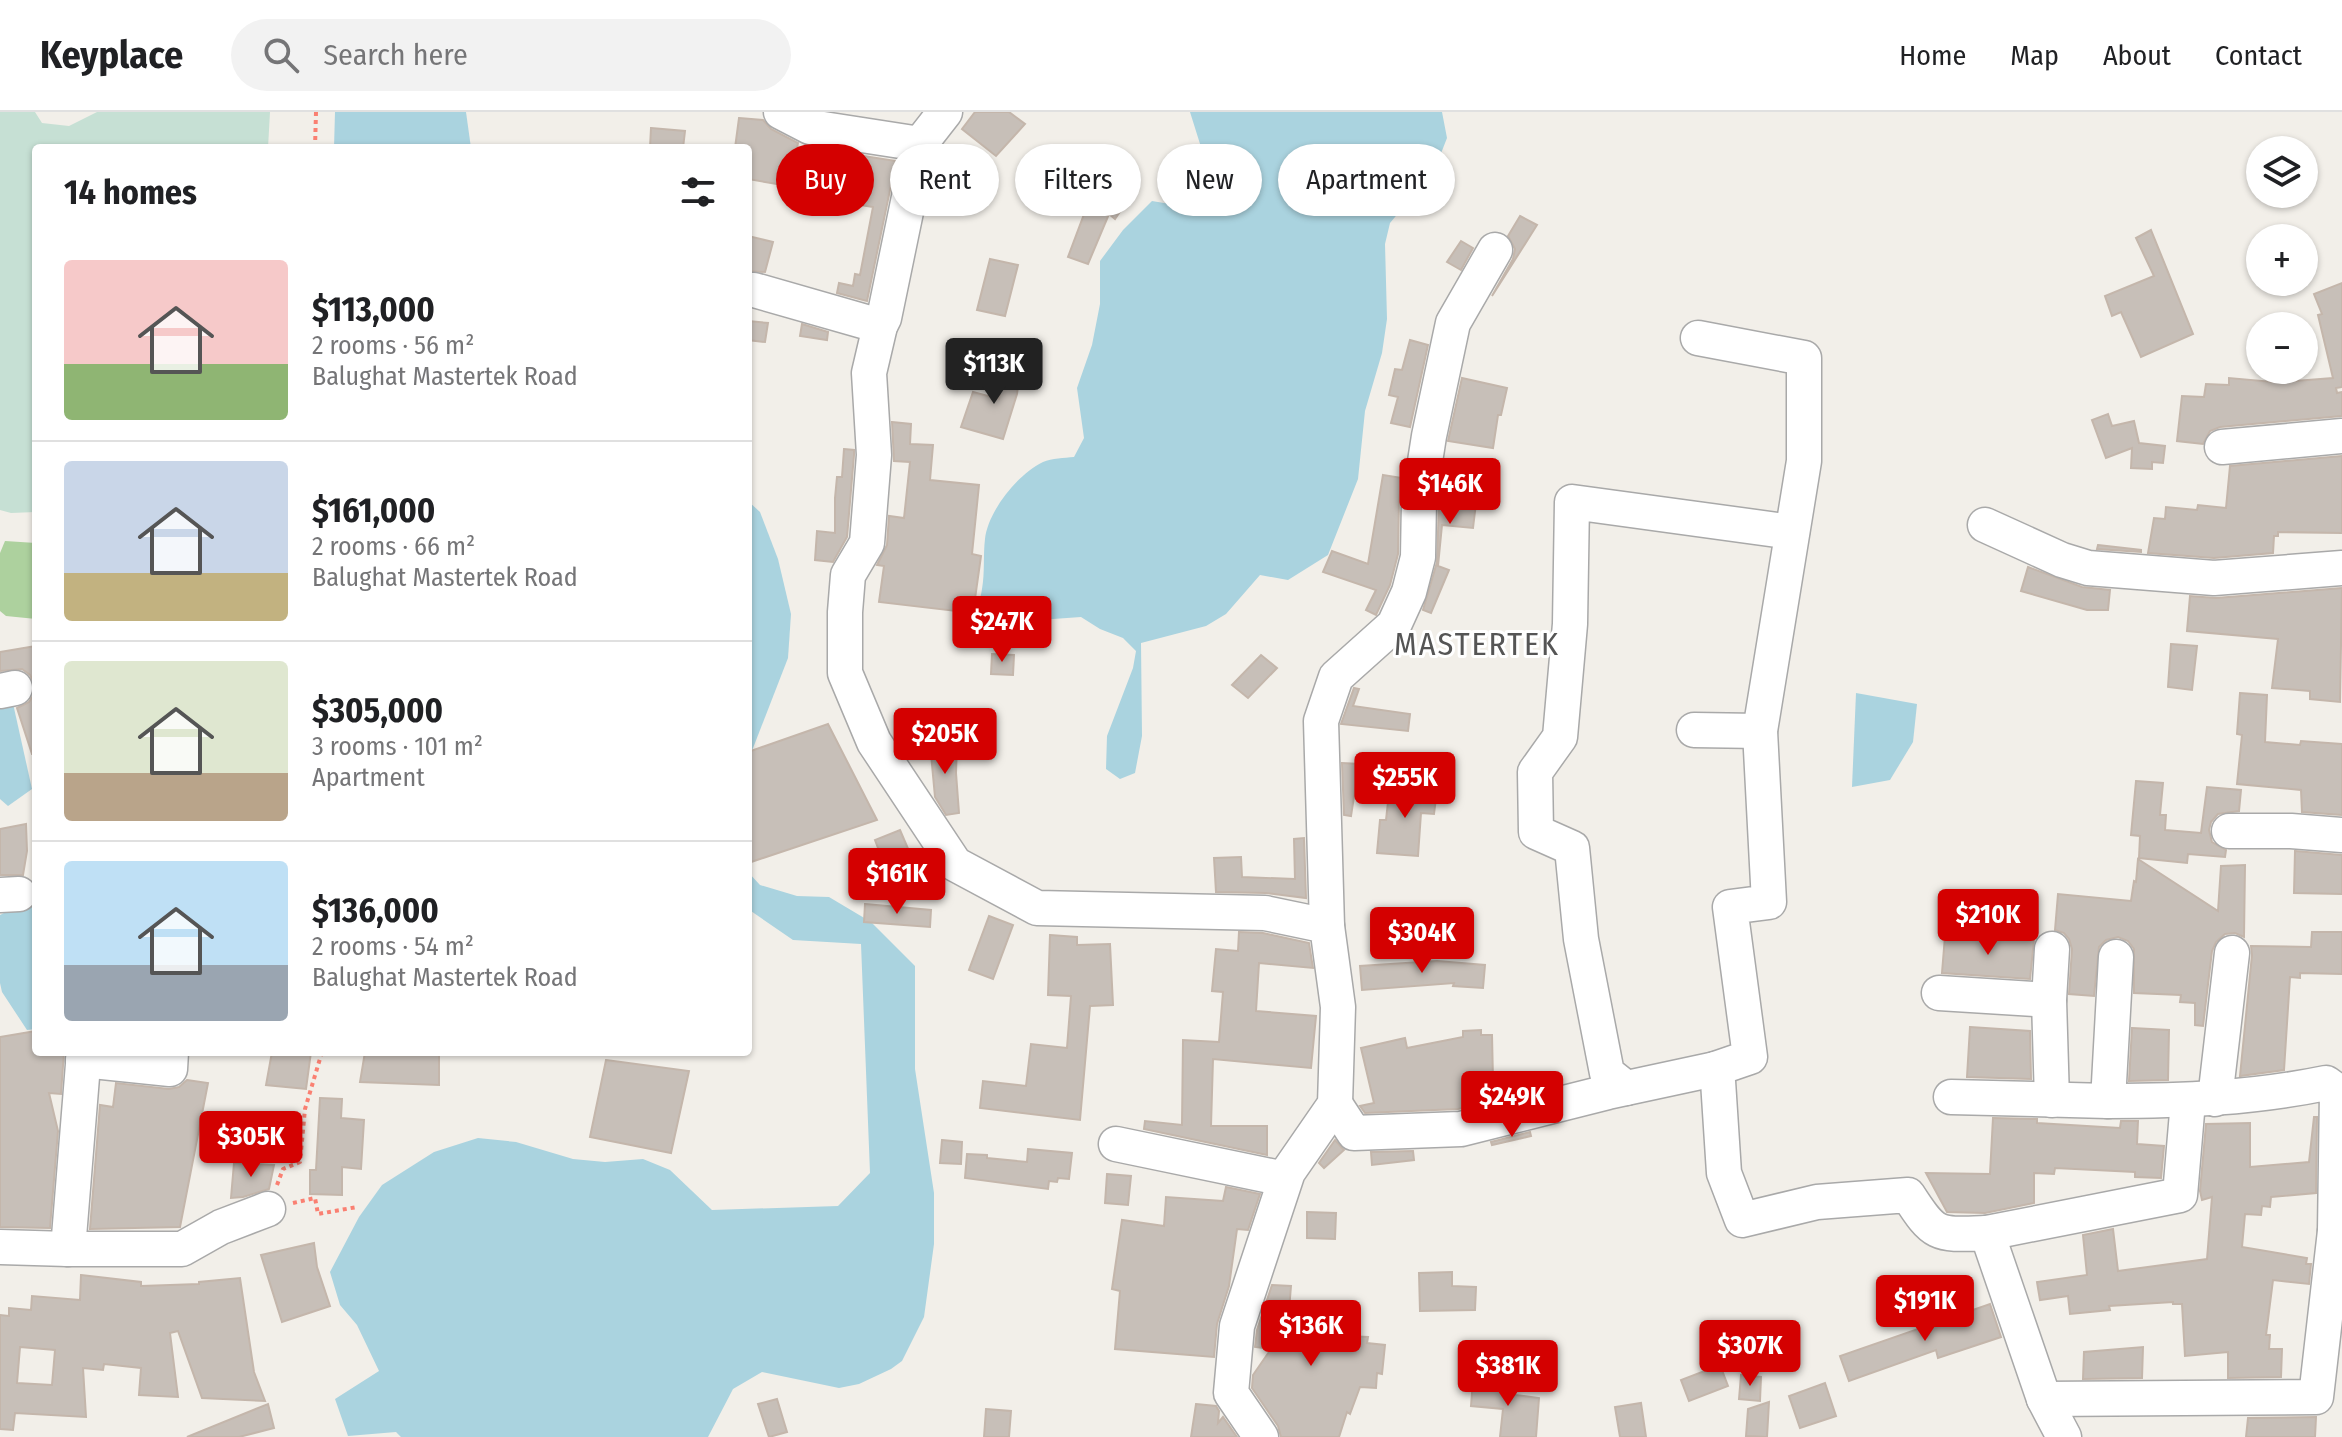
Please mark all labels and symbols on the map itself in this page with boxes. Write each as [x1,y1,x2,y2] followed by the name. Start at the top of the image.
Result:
[938,338,1050,406] pin: $113K
[1394,458,1506,526] pin: $146K
[946,596,1058,664] pin: $247K
[1394,625,1560,663] district label: MASTERTEK
[889,708,1001,776] pin: $205K
[1349,752,1461,820] pin: $255K
[841,848,953,916] pin: $161K
[1932,889,2044,957] pin: $210K
[1366,907,1478,975] pin: $304K
[1456,1071,1568,1139] pin: $249K
[195,1111,307,1179] pin: $305K
[1869,1275,1981,1343] pin: $191K
[1255,1300,1367,1368] pin: $136K
[1694,1320,1806,1388] pin: $307K
[1452,1340,1564,1408] pin: $381K

